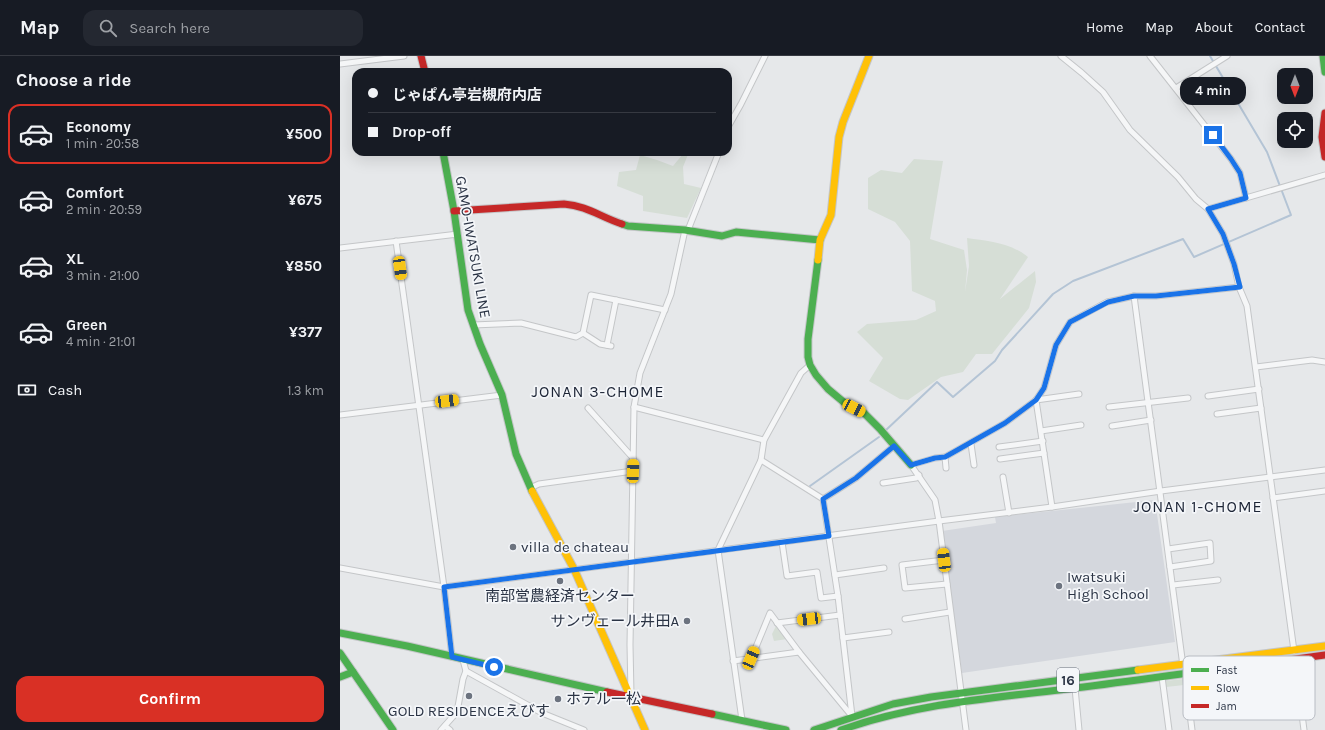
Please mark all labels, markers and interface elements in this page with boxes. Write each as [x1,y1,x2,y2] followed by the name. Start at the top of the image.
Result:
[83,10,363,46] search box
[20,17,59,39] text: Map
[97,17,119,39] icon: search
[129,19,210,37] text: Search here
[1086,19,1123,36] text: Home
[1145,19,1173,36] text: Map
[1195,19,1233,36] text: About
[1255,19,1305,36] text: Contact
[1277,68,1313,104] north arrow
[1277,68,1313,148] map controls
[16,69,131,91] text: Choose a ride
[1180,77,1246,105] callout: 4 min
[1195,83,1231,98] text: 4 min
[392,86,542,104] text: じゃぱん亭岩槻府内店
[1277,112,1313,148] button: locate
[18,116,54,152] icon: car
[66,118,131,136] text: Economy
[392,123,451,141] text: Drop-off
[285,125,322,143] text: ¥500
[1204,126,1222,144] route end
[66,136,139,151] text: 1 min · 20:58
[452,174,494,320] street label: GAMO-IWATSUKI LINE
[18,182,54,218] icon: car
[66,184,124,202] text: Comfort
[288,191,322,209] text: ¥675
[66,202,142,217] text: 2 min · 20:59
[18,248,54,284] icon: car
[66,250,84,268] text: XL
[392,255,408,281] car
[285,257,322,275] text: ¥850
[66,268,139,283] text: 3 min · 21:00
[18,314,54,350] icon: car
[66,316,107,334] text: Green
[289,323,322,341] text: ¥377
[66,334,136,349] text: 4 min · 21:01
[16,379,38,401] icon: cash
[48,381,82,399] text: Cash
[531,382,665,401] district label: JONAN 3-CHOME
[287,383,324,398] text: 1.3 km
[434,394,460,408] car
[841,397,867,419] car
[627,459,639,483] car
[1134,497,1262,516] district label: JONAN 1-CHOME
[521,538,629,556] place label: villa de chateau
[508,542,518,552] marker: villa de chateau
[937,547,951,573] car
[1067,568,1149,603] place label: Iwatsuki High School
[555,576,565,586] marker: 南部営農経済センター
[1054,581,1064,591] marker: Iwatsuki High School
[485,587,635,605] place label: 南部営農経済センター
[550,612,679,630] place label: サンヴェール井田A
[796,612,822,626] car
[682,616,692,626] marker: サンヴェール井田A
[741,645,761,671] car
[1183,656,1315,720] legend
[485,658,503,676] route start
[1216,664,1237,677] text: Fast
[1057,668,1079,692] road number: 16
[16,676,324,722] button: Confirm
[1216,682,1240,695] text: Slow
[566,690,641,708] place label: ホテル一松
[464,691,474,701] marker: GOLD RESIDENCEえびす
[553,694,563,704] marker: ホテル一松
[1216,700,1237,713] text: Jam
[388,702,550,720] place label: GOLD RESIDENCEえびす

